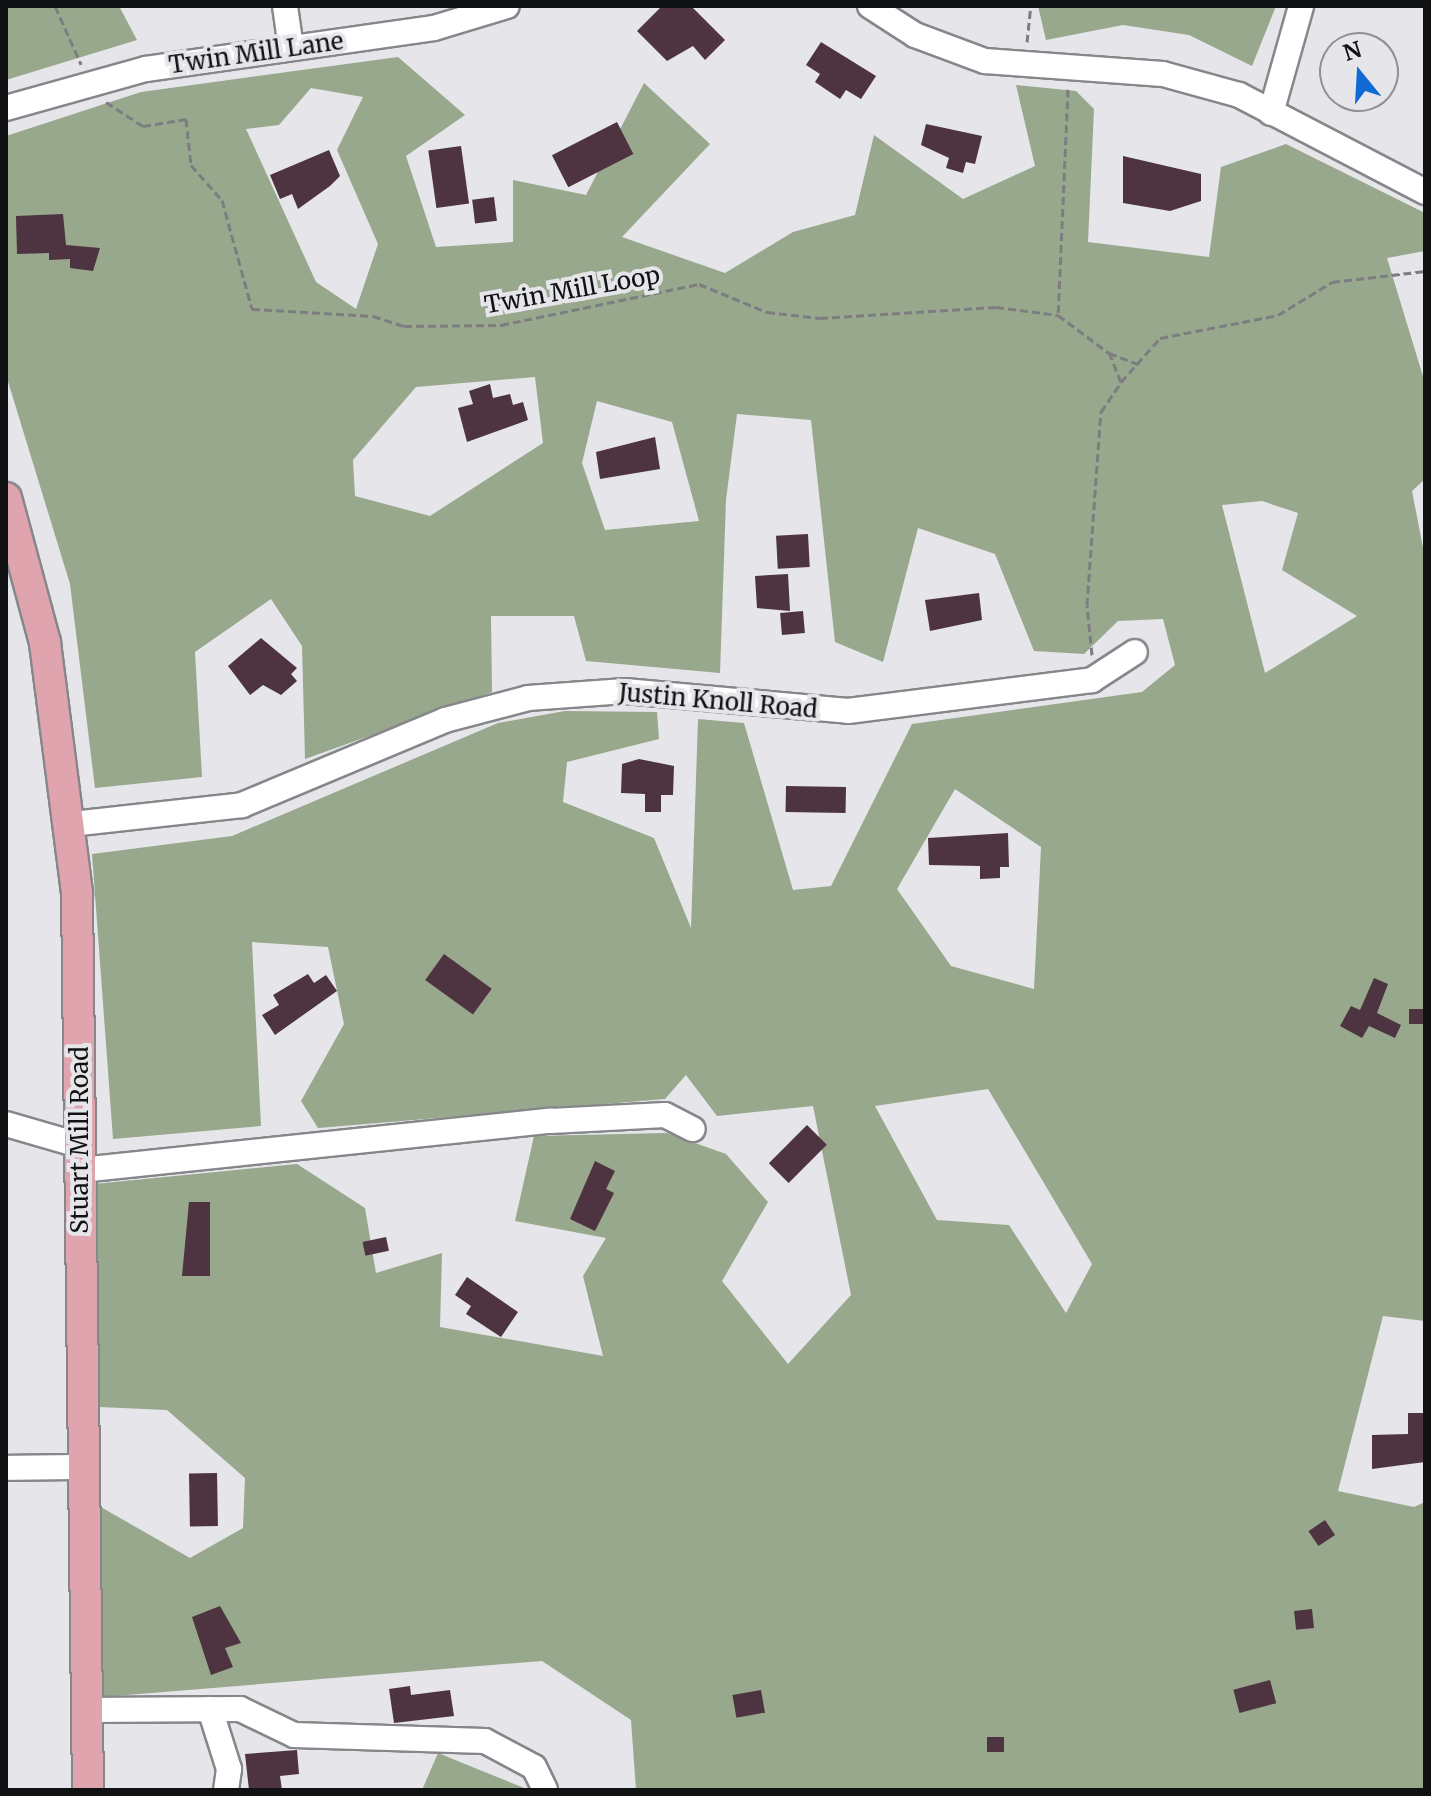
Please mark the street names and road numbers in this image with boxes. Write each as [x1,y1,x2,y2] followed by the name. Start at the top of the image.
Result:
[167,26,345,80] street label: Twin Mill Lane
[482,260,662,320] street label: Twin Mill Loop
[617,678,819,724] street label: Justin Knoll Road
[66,1046,94,1234] street label: Stuart Mill Road

